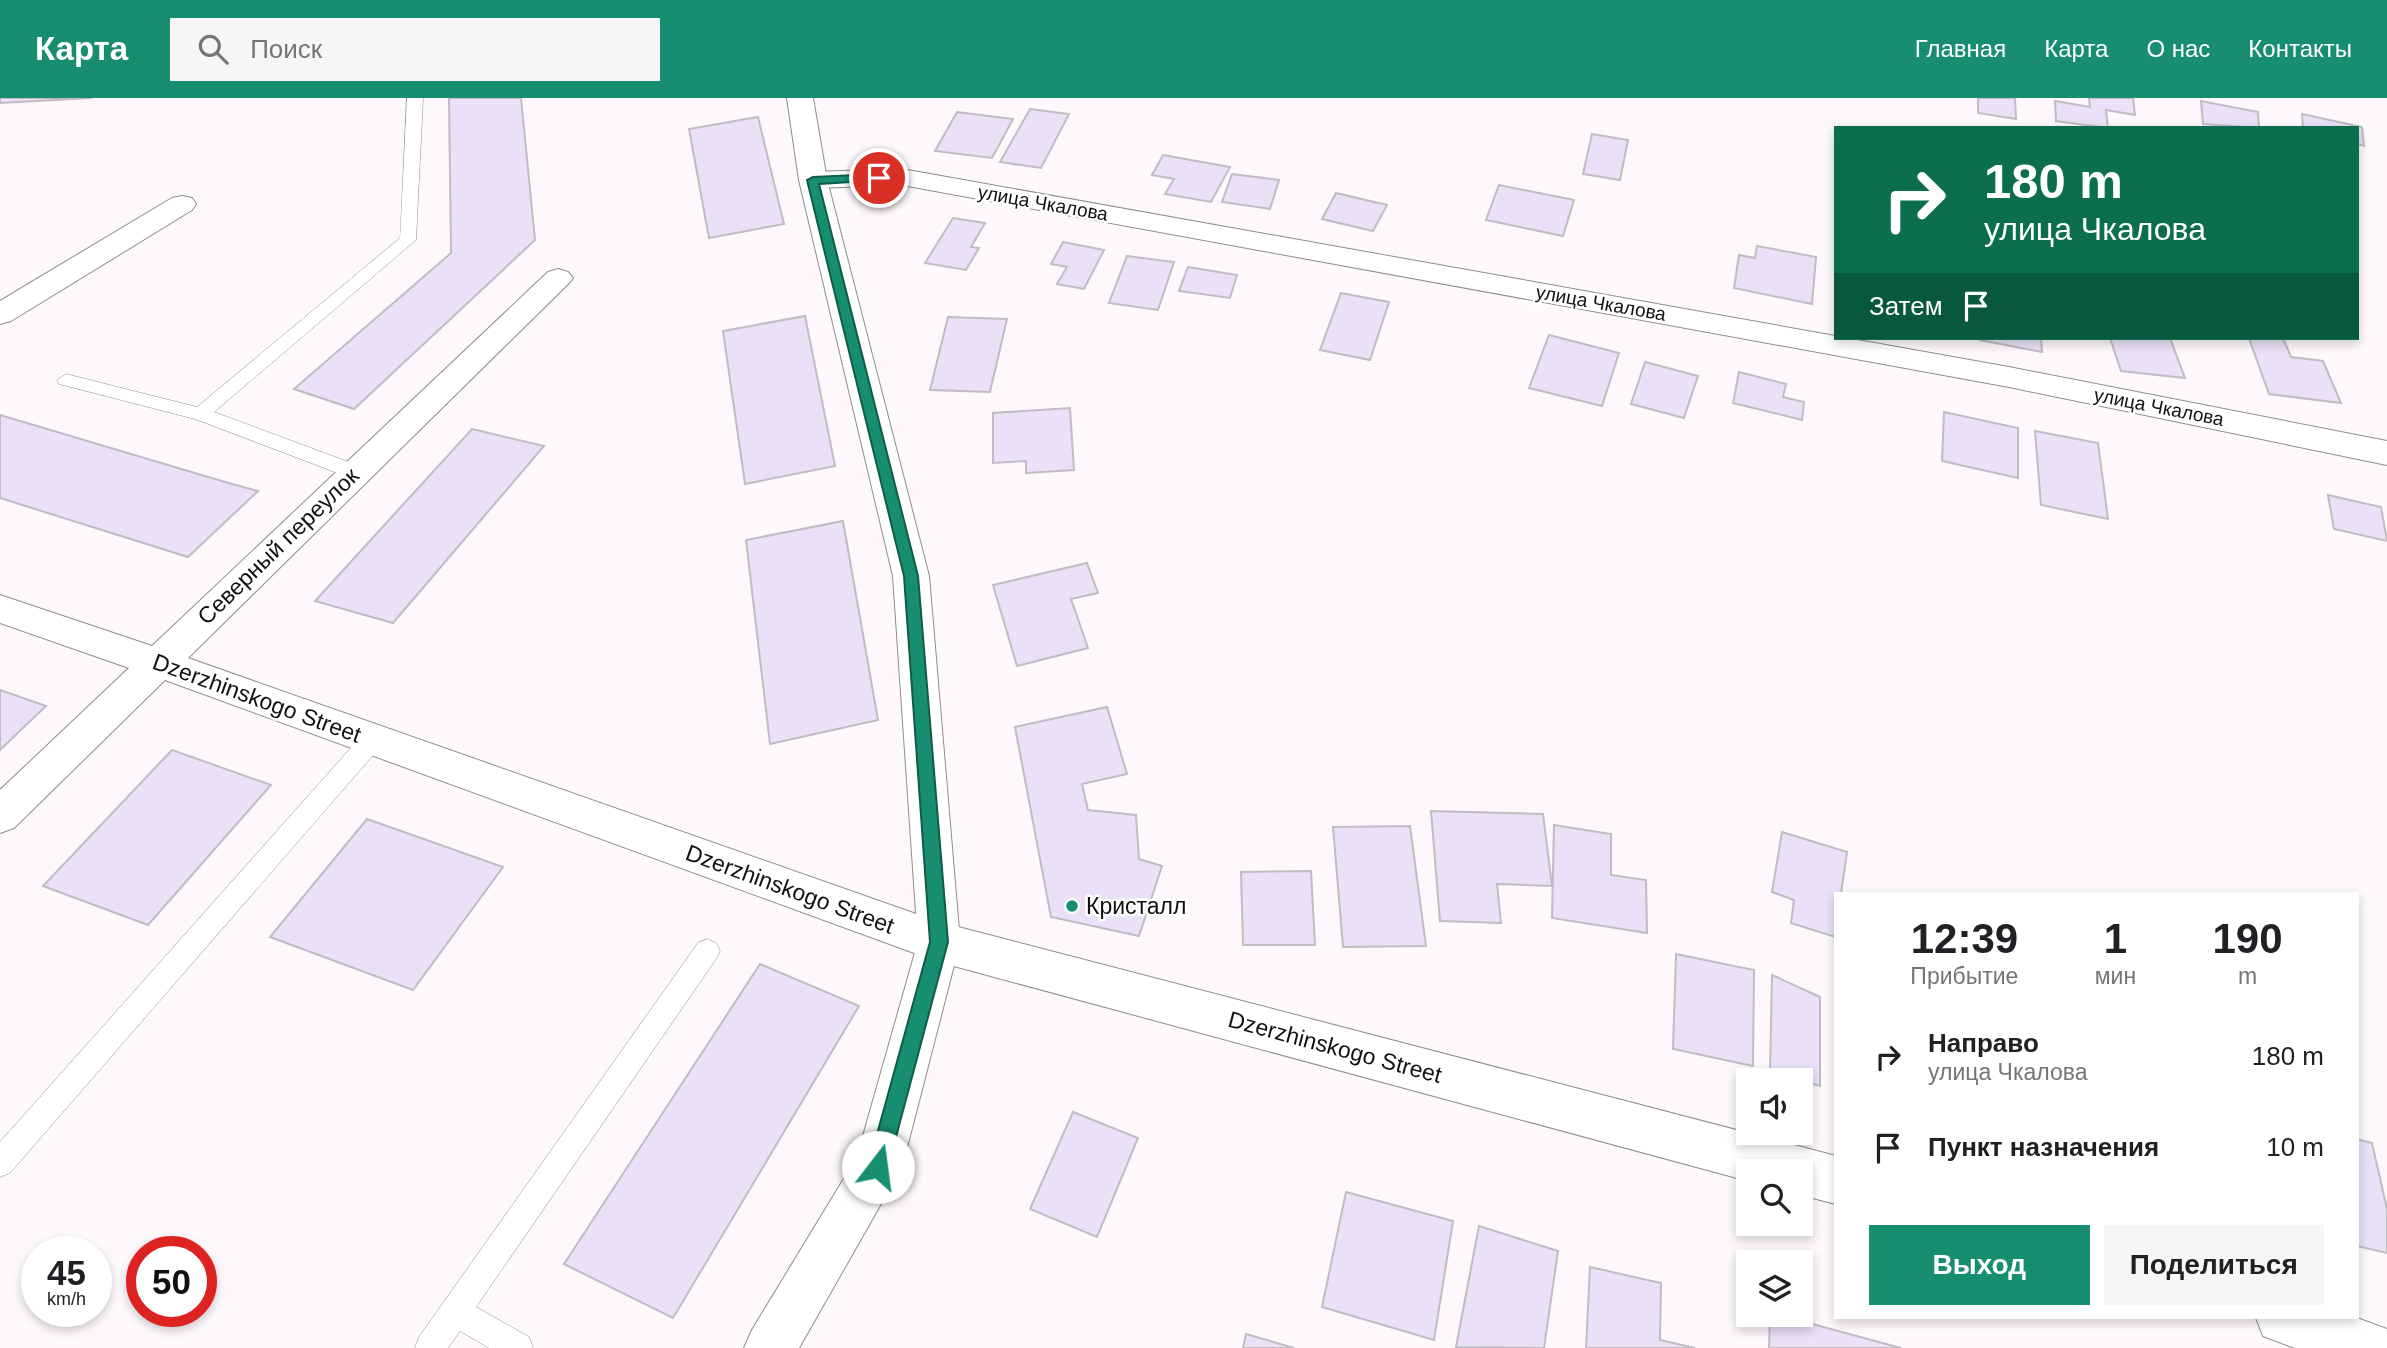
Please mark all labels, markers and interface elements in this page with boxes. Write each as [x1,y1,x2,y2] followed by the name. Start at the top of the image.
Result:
[170,18,660,81] search box
[35,30,128,67] text: Карта
[194,30,232,68] icon: search
[250,34,322,64] text: Поиск
[1915,35,2006,62] text: Главная
[2044,35,2108,62] text: Карта
[2146,35,2210,62] text: О нас
[2248,35,2352,62] text: Контакты
[849,148,909,208] pin
[1869,154,1960,245] icon: right
[1984,154,2123,208] text: 180 m
[860,159,898,197] icon: arrive
[976,181,1110,225] street label: улица Чкалова
[1984,211,2206,247] text: улица Чкалова
[1534,281,1668,325] street label: улица Чкалова
[1957,287,1995,325] icon: arrive
[1869,291,1943,321] text: Затем
[2092,384,2226,430] street label: улица Чкалова
[192,462,364,630] street label: Северный переулок
[149,648,365,748] street label: Dzerzhinskogo Street
[682,839,898,939] street label: Dzerzhinskogo Street
[1086,893,1186,919] place label: Кристалл
[1064,898,1080,914] marker: Кристалл
[1911,915,2018,962] text: 12:39
[2104,915,2127,962] text: 1
[2213,915,2283,962] text: 190
[1910,963,2018,989] text: Прибытие
[2095,963,2136,989] text: мин
[2238,963,2257,989] text: m
[1225,1006,1445,1088] street label: Dzerzhinskogo Street
[1928,1028,2039,1058] text: Направо
[1869,1038,1907,1076] icon: right
[2252,1041,2324,1071] text: 180 m
[1928,1059,2088,1085] text: улица Чкалова
[1736,1068,1813,1327] map controls
[1736,1068,1813,1145] button: sound
[1869,1129,1907,1167] icon: arrive
[841,1130,915,1204] position arrow
[1928,1132,2159,1162] text: Пункт назначения
[2266,1132,2324,1162] text: 10 m
[1736,1159,1813,1236] button: search
[1869,1225,2090,1305] button: Выход
[2104,1225,2324,1305] button: Поделиться
[126,1236,217,1327] speed limit sign: 50
[1736,1250,1813,1327] button: layers
[47,1253,86,1292] text: 45
[47,1289,86,1309] text: km/h

